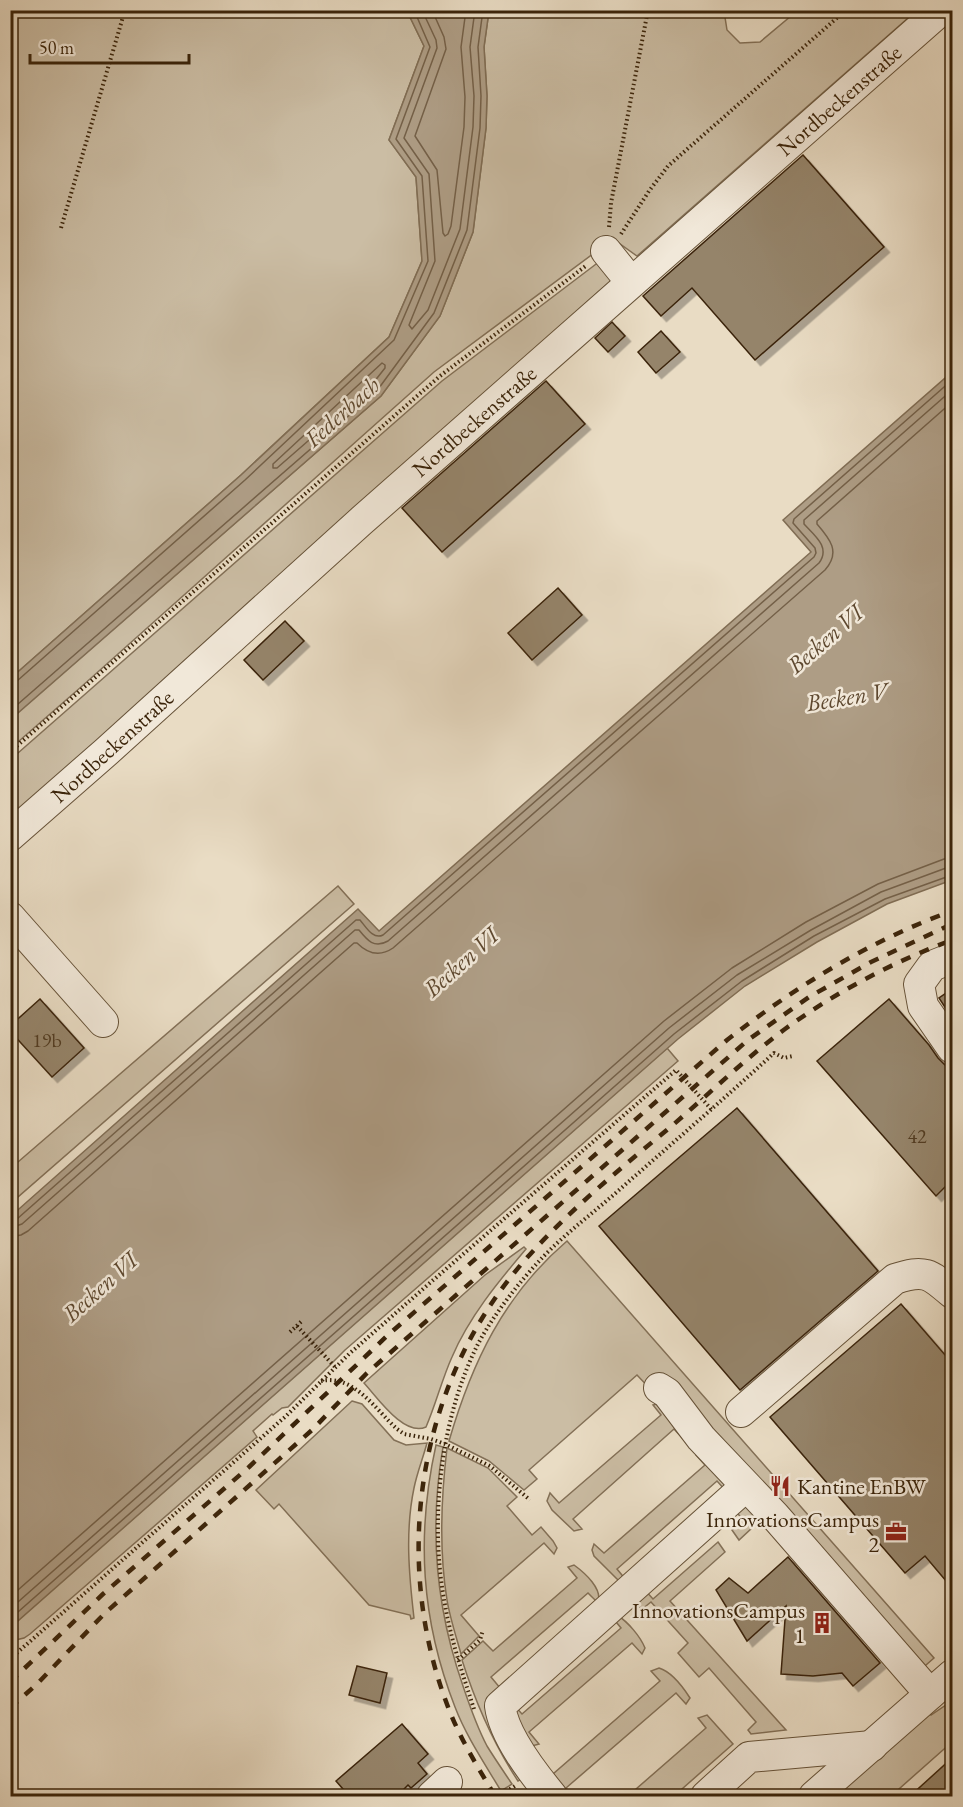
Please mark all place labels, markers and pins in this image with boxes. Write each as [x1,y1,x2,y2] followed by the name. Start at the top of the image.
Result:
[797,1472,927,1501] place label: Kantine EnBW
[768,1474,792,1498] restaurant icon: Kantine EnBW
[706,1505,879,1559] place label: InnovationsCampus 2
[884,1520,908,1544] office icon: InnovationsCampus 2
[632,1596,805,1650] place label: InnovationsCampus 1
[810,1611,834,1635] building icon: InnovationsCampus 1

